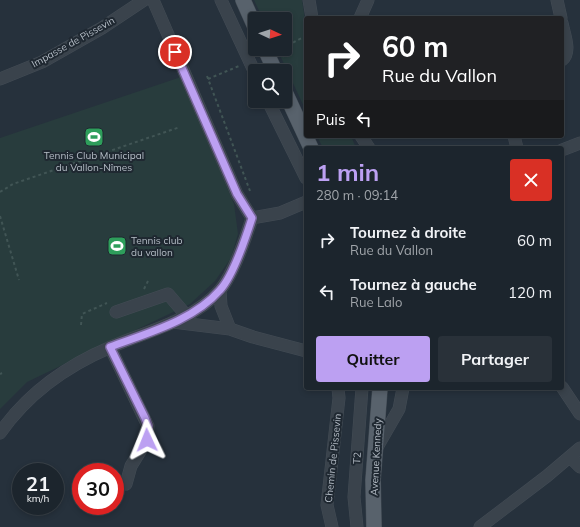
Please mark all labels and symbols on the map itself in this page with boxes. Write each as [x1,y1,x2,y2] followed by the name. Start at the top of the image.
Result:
[248,12,292,56] north arrow
[29,14,117,70] street label: Impasse de Pissevin
[158,35,192,69] pin
[83,126,105,148] sports icon: Tennis Club Municipal du Vallon-Nîmes
[44,149,144,174] place label: Tennis Club Municipal du Vallon-Nîmes
[131,234,183,259] place label: Tennis club du vallon
[106,235,128,257] sports icon: Tennis club du vallon
[322,413,344,503] street label: Chemin de Pissevin
[367,417,385,496] street label: Avenue Kennedy
[126,419,168,461] position arrow
[350,452,364,464] street label: T2
[72,463,124,515] speed limit sign: 30

